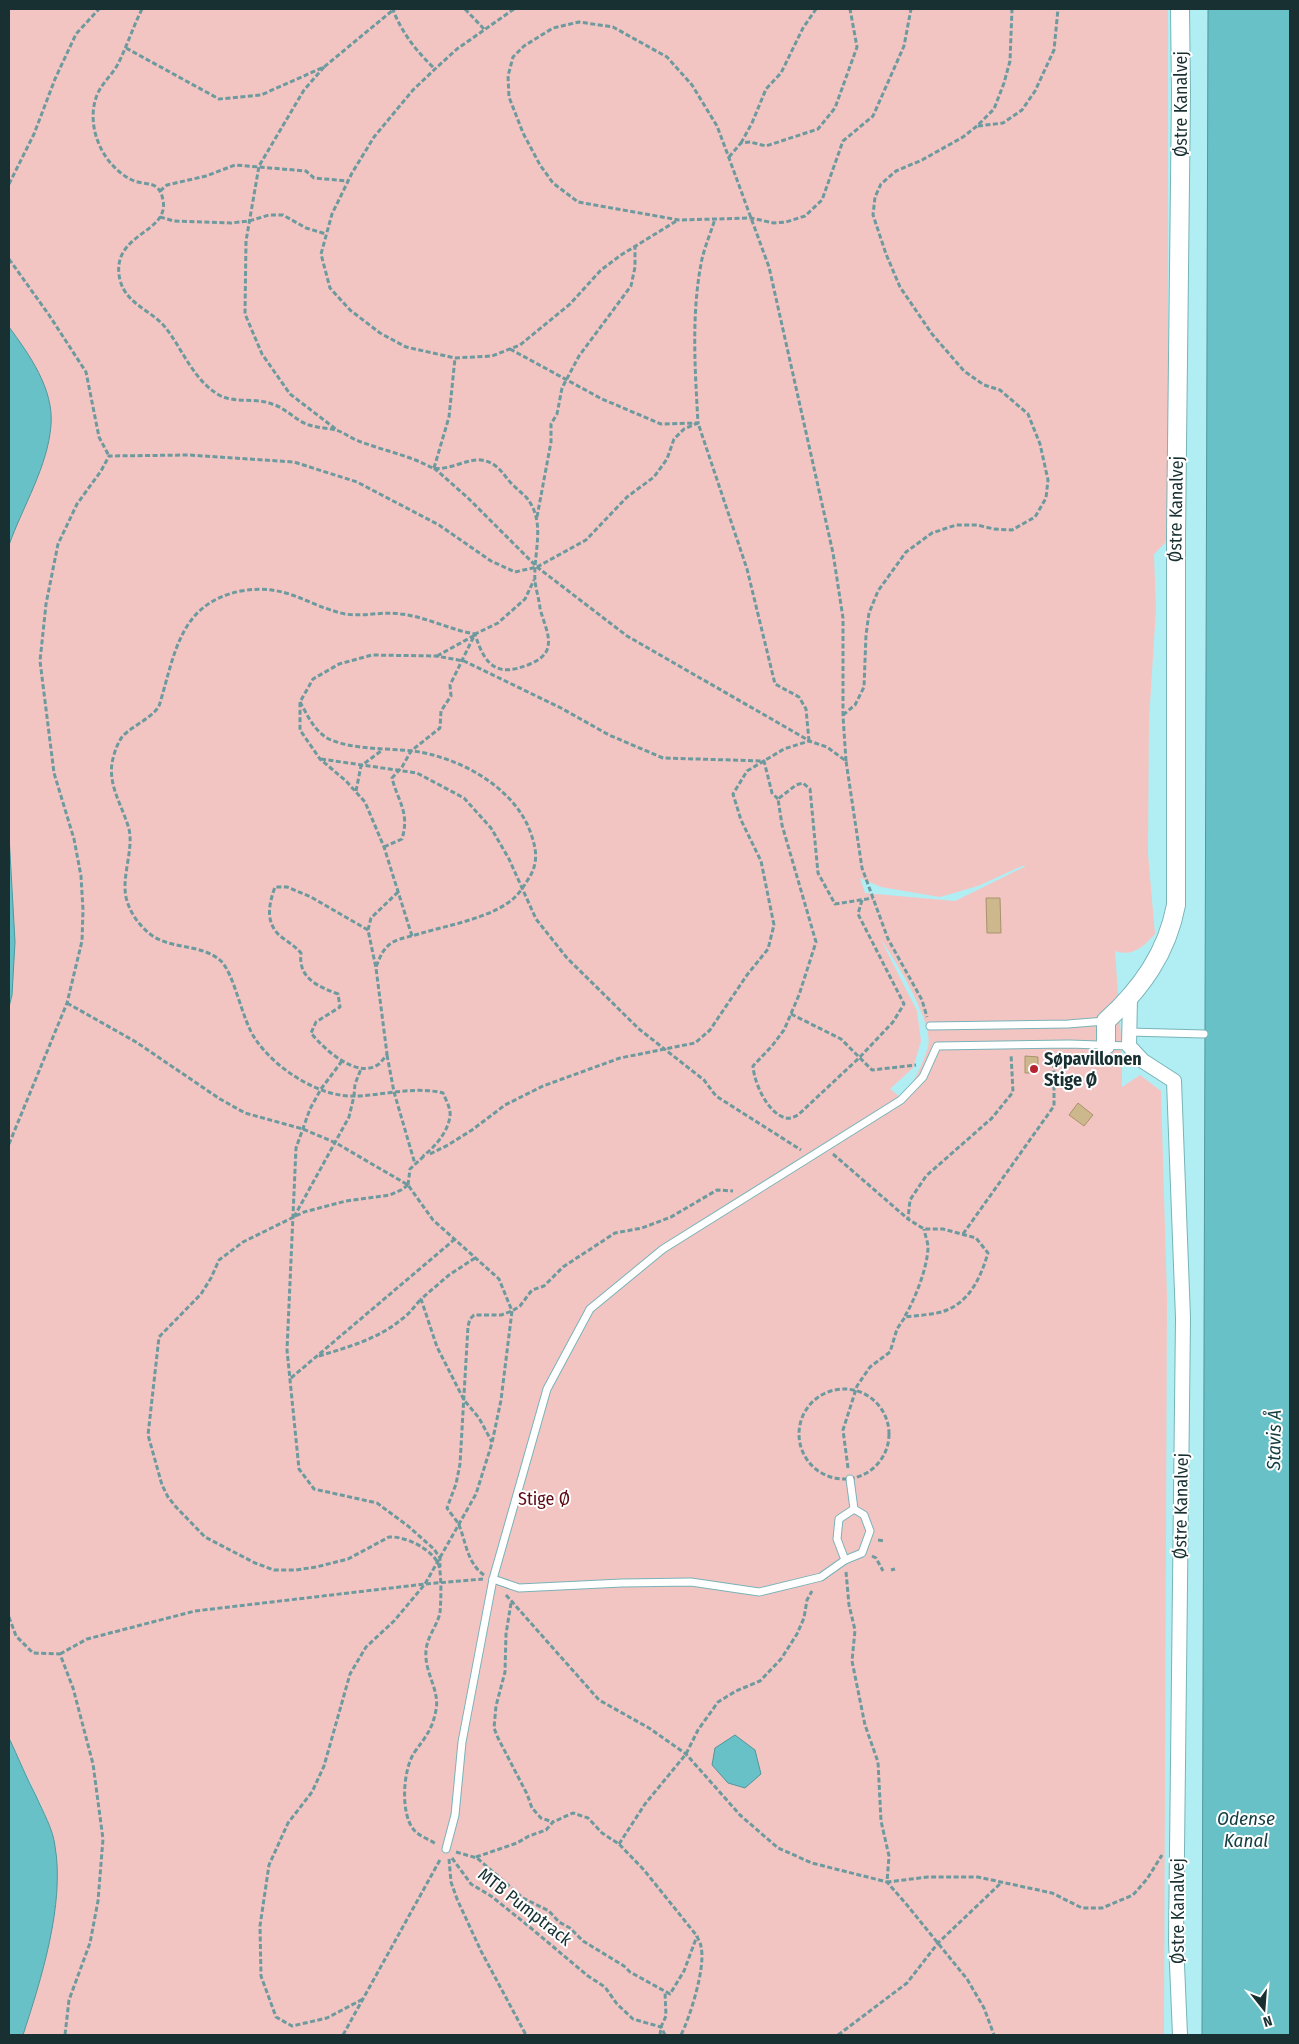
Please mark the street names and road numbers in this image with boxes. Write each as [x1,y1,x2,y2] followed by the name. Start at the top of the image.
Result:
[1170,51,1192,157] street label: Østre Kanalvej
[1164,456,1188,562] street label: Østre Kanalvej
[1169,1453,1193,1559] street label: Østre Kanalvej
[1167,1858,1189,1964] street label: Østre Kanalvej
[474,1863,577,1951] street label: MTB Pumptrack

